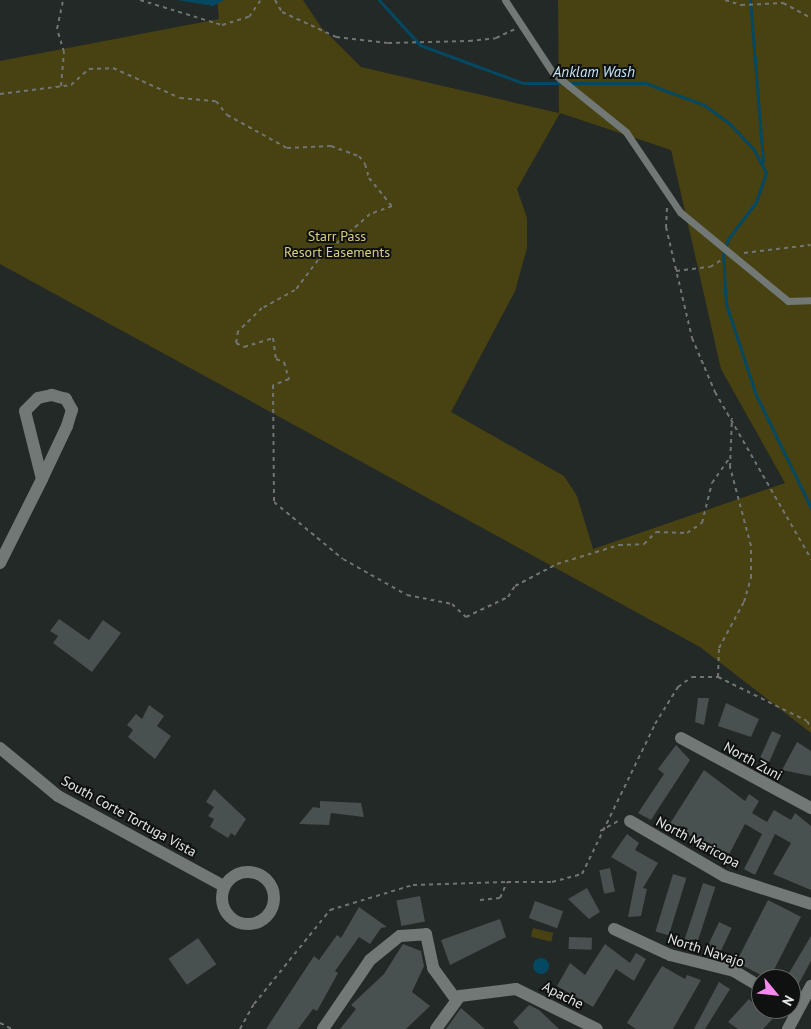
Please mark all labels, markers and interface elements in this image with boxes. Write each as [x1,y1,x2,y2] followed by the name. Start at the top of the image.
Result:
[553,63,635,81] water label: Anklam Wash
[284,228,390,260] park label: Starr Pass Resort Easements
[721,738,785,784] street label: North Zuni
[58,772,200,860] street label: South Corte Tortuga Vista
[653,813,743,871] street label: North Maricopa
[666,930,746,970] street label: North Navajo
[751,969,801,1019] north arrow
[540,978,586,1012] street label: Apache
[778,992,798,1009] text: N

